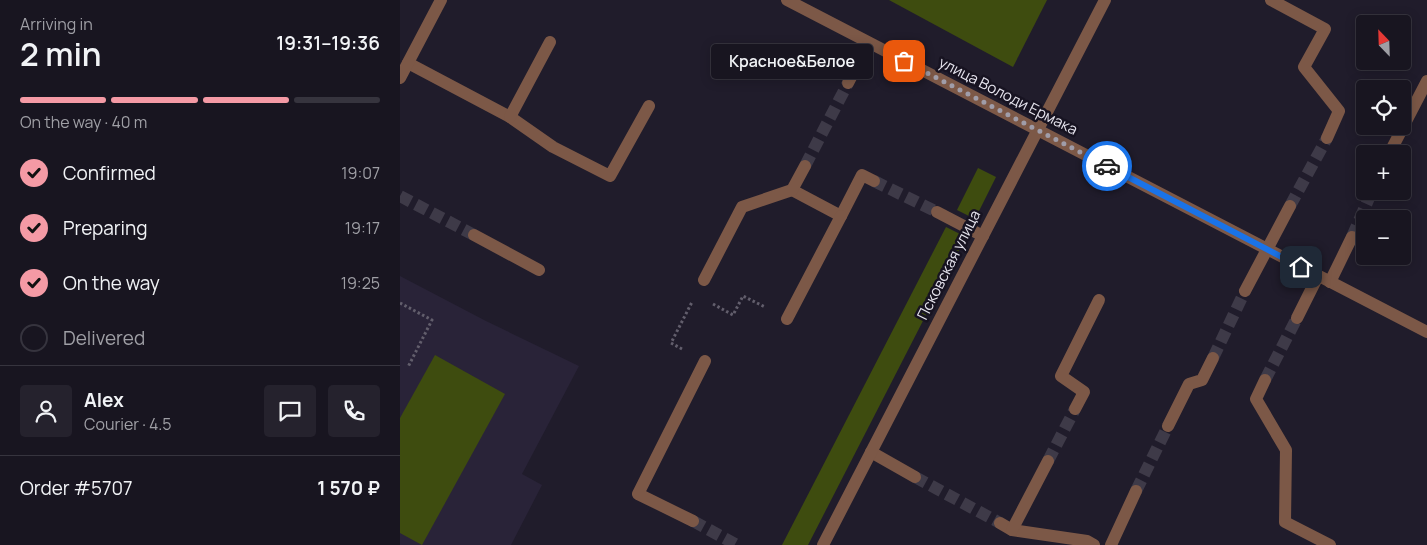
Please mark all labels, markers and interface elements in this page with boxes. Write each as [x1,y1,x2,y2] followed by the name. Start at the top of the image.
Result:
[20,13,93,35] text: Arriving in
[1356,15,1411,70] north arrow
[1356,15,1411,265] map controls
[276,30,380,56] text: 19:31–19:36
[20,32,102,76] text: 2 min
[883,40,925,82] pin
[712,44,874,78] callout: Красное&Белое
[890,47,918,75] icon: bag
[729,50,855,72] text: Красное&Белое
[935,51,1081,140] street label: улица Володи Ермака
[1356,80,1411,135] button: locate
[20,111,147,133] text: On the way · 40 m
[1082,141,1132,191] courier
[1356,145,1411,200] button: +
[1093,152,1121,180] icon: car
[20,159,48,187] icon: check
[63,160,156,186] text: Confirmed
[341,162,380,184] text: 19:07
[912,206,985,323] street label: Псковская улица
[1356,210,1411,265] button: −
[20,214,48,242] icon: check
[63,215,148,241] text: Preparing
[345,217,380,239] text: 19:17
[1280,246,1322,288] pin
[1287,253,1315,281] icon: home
[20,269,48,297] icon: check
[63,270,160,296] text: On the way
[341,272,380,294] text: 19:25
[63,325,145,351] text: Delivered
[20,385,72,437] button: person
[264,385,316,437] button: chat
[328,385,380,437] button: phone
[84,387,124,413] text: Alex
[84,413,171,435] text: Courier · 4.5
[20,475,133,501] text: Order #5707
[317,475,380,501] text: 1 570 ₽

